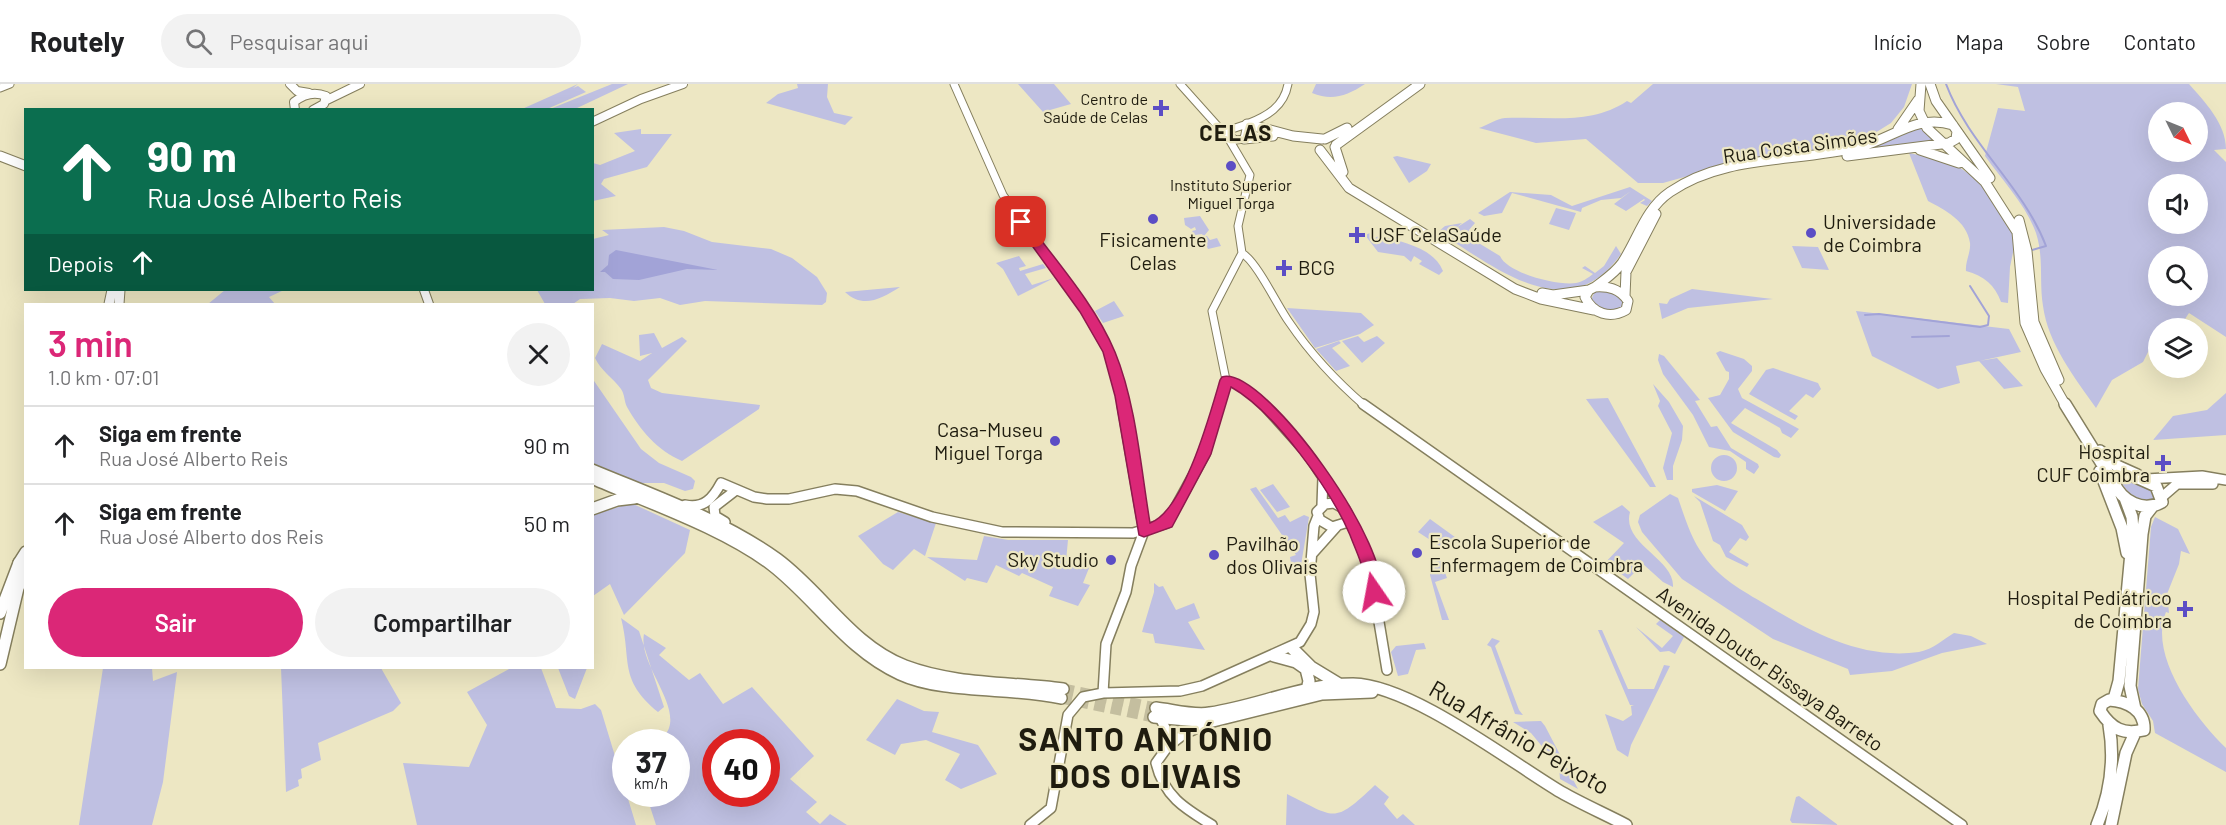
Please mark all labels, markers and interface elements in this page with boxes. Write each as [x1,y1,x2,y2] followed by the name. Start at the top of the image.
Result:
[161,14,581,68] search box
[30,24,125,58] text: Routely
[182,25,215,58] icon: search
[230,28,369,54] text: Pesquisar aqui
[1874,29,1922,54] text: Início
[1955,29,2004,54] text: Mapa
[2037,29,2090,54] text: Sobre
[2123,29,2196,54] text: Contato
[1043,89,1148,126] place label: Centro de Saúde de Celas
[1152,99,1170,117] marker: Centro de Saúde de Celas
[2148,102,2208,162] north arrow
[2148,102,2208,378] map controls
[1199,119,1273,145] district label: CELAS
[1721,122,1878,168] street label: Rua Costa Simões
[147,130,237,180] text: 90 m
[48,132,126,210] icon: ahead
[1224,159,1238,173] marker: Instituto Superior Miguel Torga
[2148,174,2208,234] button: sound
[1170,175,1292,212] place label: Instituto Superior Miguel Torga
[147,181,402,213] text: Rua José Alberto Reis
[995,196,1046,247] pin
[1004,205,1037,238] icon: arrive
[1823,209,1936,256] place label: Universidade de Coimbra
[1146,212,1160,226] marker: Fisicamente Celas
[1370,222,1502,246] place label: USF CelaSaúde
[1348,226,1366,244] marker: USF CelaSaúde
[1804,226,1818,240] marker: Universidade de Coimbra
[1099,227,1207,274] place label: Fisicamente Celas
[126,246,159,279] icon: ahead
[2148,246,2208,306] button: search
[48,250,114,276] text: Depois
[1298,255,1335,279] place label: BCG
[1275,259,1293,277] marker: BCG
[2148,318,2208,378] button: layers
[48,321,133,364] text: 3 min
[507,323,570,386] button: close
[48,365,159,389] text: 1.0 km · 07:01
[934,417,1043,464] place label: Casa-Museu Miguel Torga
[99,420,242,446] text: Siga em frente
[48,429,81,462] icon: ahead
[524,432,570,458] text: 90 m
[1048,434,1062,448] marker: Casa-Museu Miguel Torga
[2037,439,2150,486] place label: Hospital CUF Coimbra
[99,446,288,470] text: Rua José Alberto Reis
[2154,454,2172,472] marker: Hospital CUF Coimbra
[99,498,242,524] text: Siga em frente
[48,507,81,540] icon: ahead
[524,510,570,536] text: 50 m
[99,524,324,548] text: Rua José Alberto dos Reis
[1429,529,1643,576] place label: Escola Superior de Enfermagem de Coimbra
[1226,531,1318,578] place label: Pavilhão dos Olivais
[1410,546,1424,560] marker: Escola Superior de Enfermagem de Coimbra
[1007,547,1099,571] place label: Sky Studio
[1207,548,1221,562] marker: Pavilhão dos Olivais
[1104,553,1118,567] marker: Sky Studio
[1342,560,1406,624] position arrow
[1653,581,1888,756] street label: Avenida Doutor Bissaya Barreto
[2007,585,2172,632] place label: Hospital Pediátrico de Coimbra
[48,588,303,657] button: Sair
[315,588,570,657] button: Compartilhar
[2176,600,2194,618] marker: Hospital Pediátrico de Coimbra
[1424,673,1615,800] street label: Rua Afrânio Peixoto
[1018,719,1274,794] district label: SANTO ANTÓNIO DOS OLIVAIS
[702,729,780,807] speed limit sign: 40
[635,743,667,779] text: 37
[634,774,668,792] text: km/h

